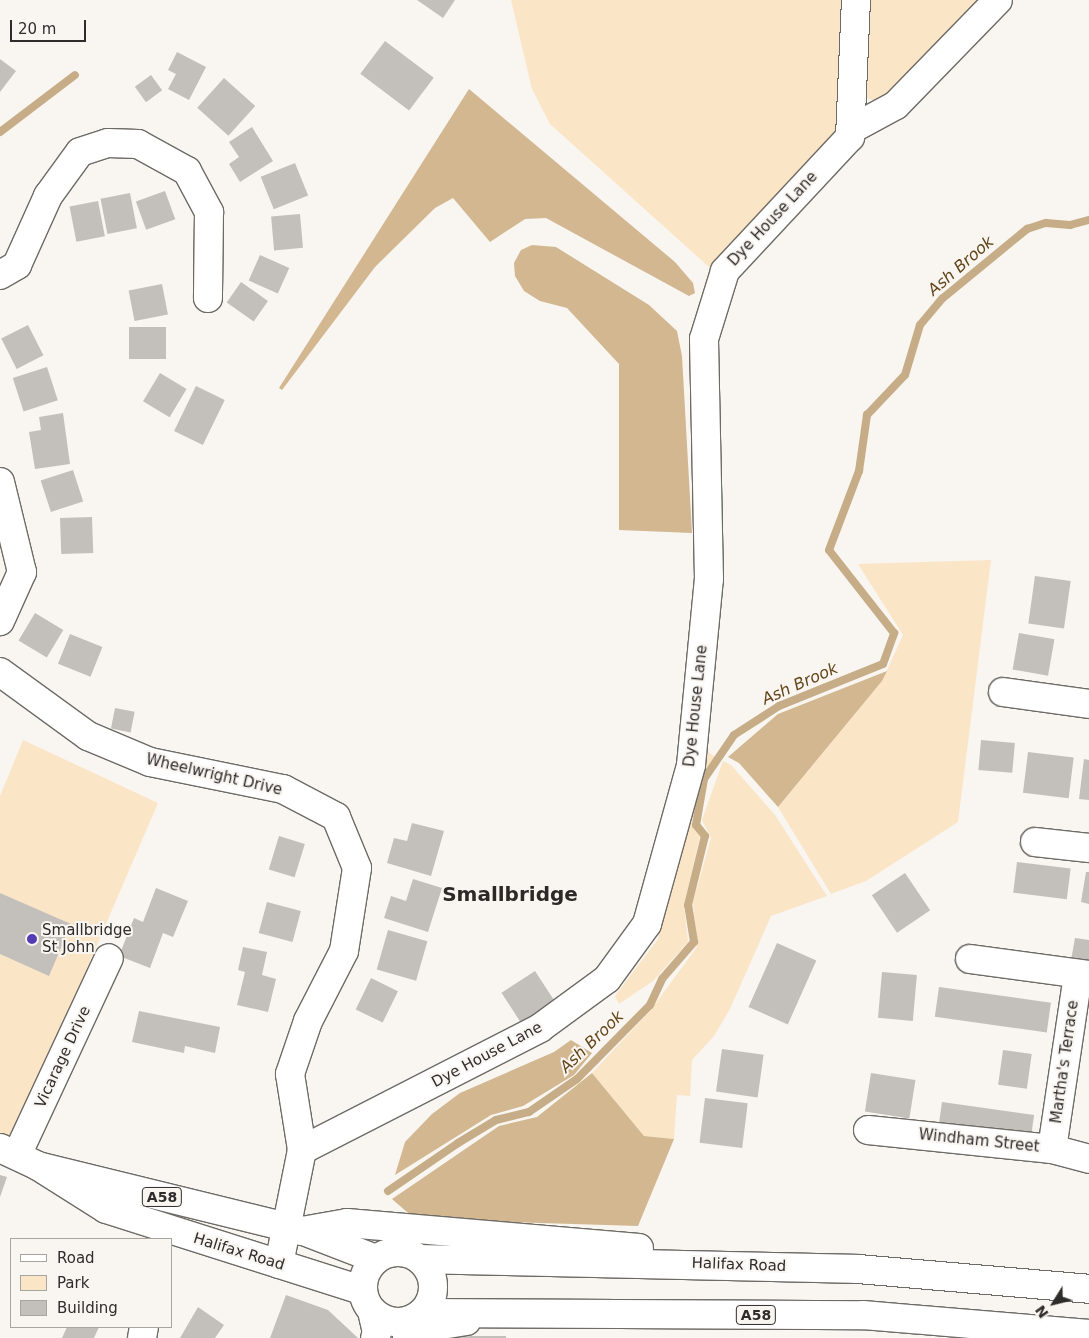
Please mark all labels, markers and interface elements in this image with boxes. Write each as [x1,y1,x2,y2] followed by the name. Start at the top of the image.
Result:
[12,10,89,42] scale bar
[18,20,56,38] text: 20 m
[725,168,821,270] street label: Dye House Lane
[924,232,998,300] water label: Ash Brook
[681,644,711,768] street label: Dye House Lane
[759,659,841,709] water label: Ash Brook
[144,751,284,799] street label: Wheelwright Drive
[442,882,578,906] district label: Smallbridge
[42,921,132,956] place label: Smallbridge St John
[26,933,38,945] marker: Smallbridge St John
[1047,999,1083,1125] street label: Martha's Terrace
[32,1003,94,1111] street label: Vicarage Drive
[556,1007,628,1077] water label: Ash Brook
[429,1018,545,1092] street label: Dye House Lane
[918,1126,1040,1156] street label: Windham Street
[141,1186,183,1208] road number: A58
[191,1230,287,1274] street label: Halifax Road
[10,1238,172,1328] legend
[57,1249,95,1267] text: Road
[691,1254,787,1276] street label: Halifax Road
[57,1274,89,1292] text: Park
[1029,1278,1079,1328] north arrow
[57,1299,118,1317] text: Building
[1032,1302,1052,1321] text: N
[735,1304,777,1326] road number: A58

